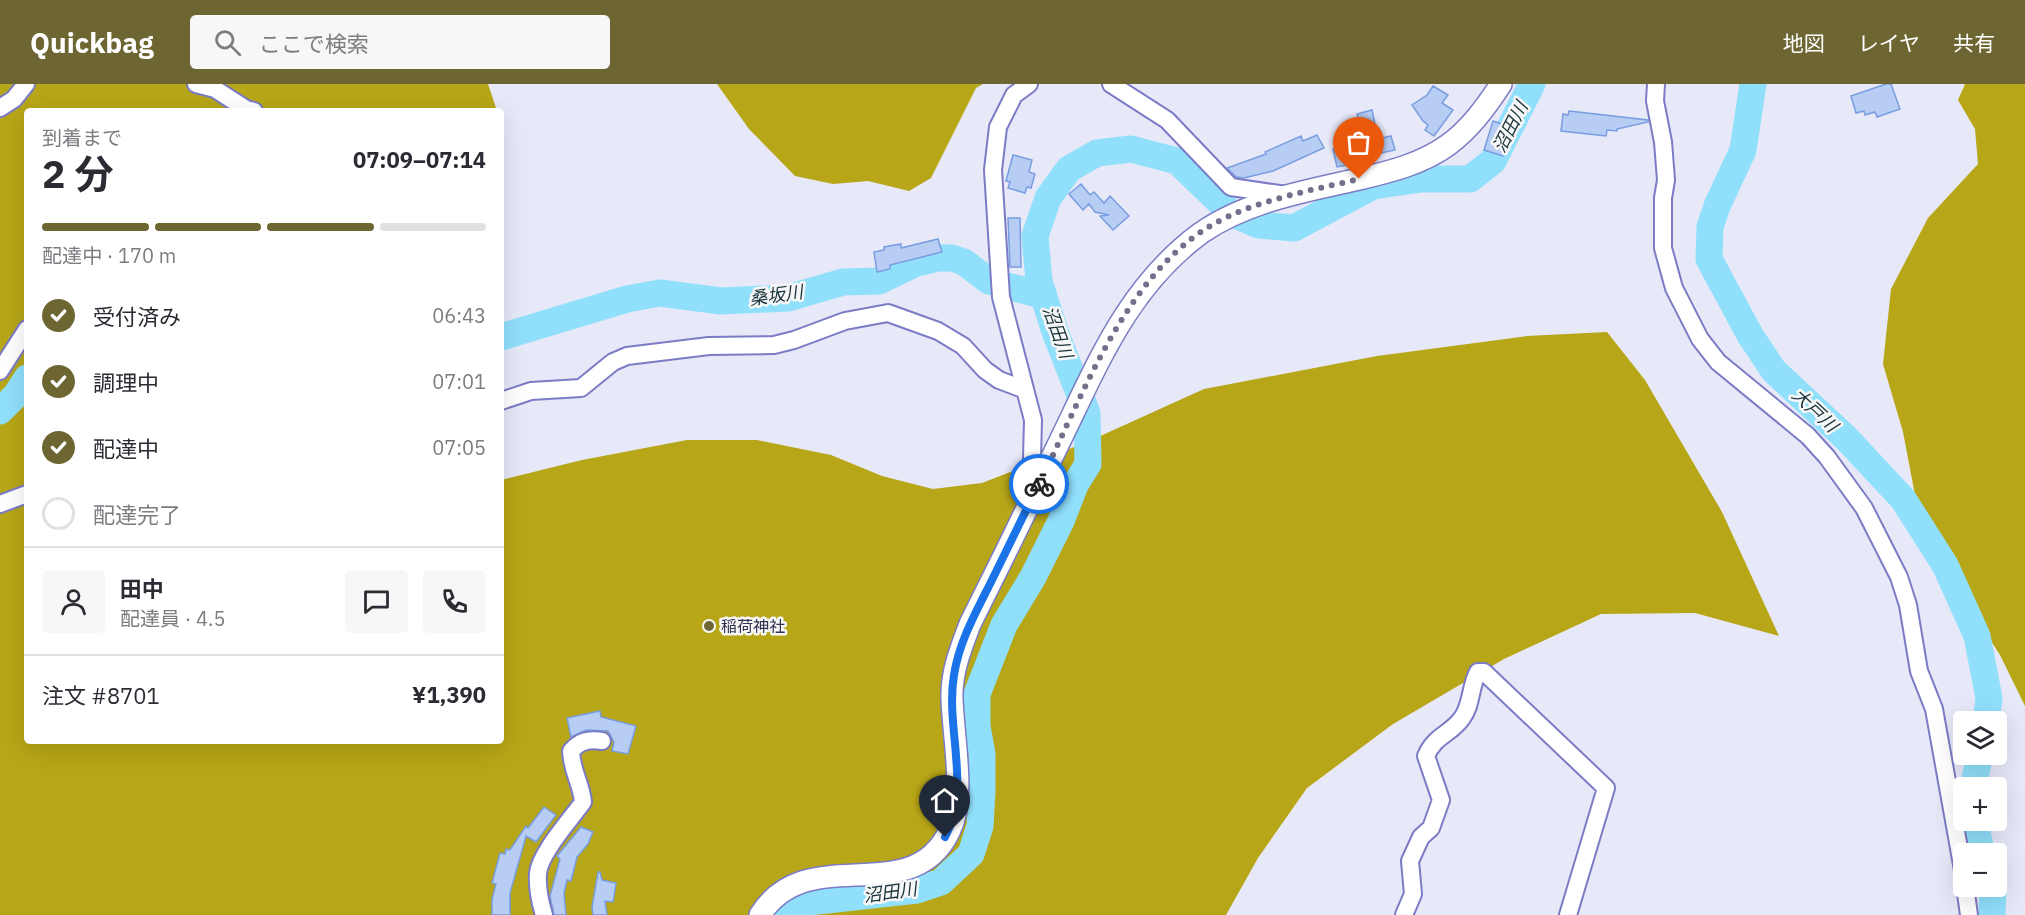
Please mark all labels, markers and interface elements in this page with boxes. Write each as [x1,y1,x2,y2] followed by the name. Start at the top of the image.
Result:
[190,15,610,69] search box
[30,24,154,61] text: Quickbag
[211,26,244,59] icon: search
[259,29,369,58] text: ここで検索
[1783,29,1825,57] text: 地図
[1858,29,1920,57] text: レイヤ
[1953,29,1995,57] text: 共有
[1487,96,1533,156] water label: 沼田川
[1333,117,1384,179] pin
[42,124,122,151] text: 到着まで
[1342,126,1375,159] icon: bag
[353,145,486,174] text: 07:09–07:14
[42,148,114,199] text: 2 分
[42,242,176,269] text: 配達中 · 170 m
[748,280,806,310] water label: 桑坂川
[42,299,75,332] icon: check
[93,302,181,331] text: 受付済み
[432,302,486,329] text: 06:43
[1038,303,1079,363] water label: 沼田川
[42,365,75,398] icon: check
[93,368,159,397] text: 調理中
[432,368,486,395] text: 07:01
[1787,383,1844,438] water label: 大戸川
[42,431,75,464] icon: check
[93,434,159,463] text: 配達中
[432,434,486,461] text: 07:05
[1009,454,1069,514] courier
[1023,468,1056,501] icon: bike
[93,500,181,529] text: 配達完了
[42,570,105,633] button: person
[345,570,408,633] button: chat
[423,570,486,633] button: phone
[120,574,164,603] text: 田中
[120,605,225,632] text: 配達員 · 4.5
[721,616,785,636] place label: 稲荷神社
[702,619,716,633] marker: 稲荷神社
[412,680,486,709] text: ¥1,390
[42,681,160,710] text: 注文 #8701
[1953,711,2007,897] map controls
[1953,711,2007,765] button: layers
[919,775,970,837] pin
[1953,777,2007,831] button: +
[928,784,961,817] icon: home
[1953,843,2007,897] button: −
[862,877,920,907] water label: 沼田川

